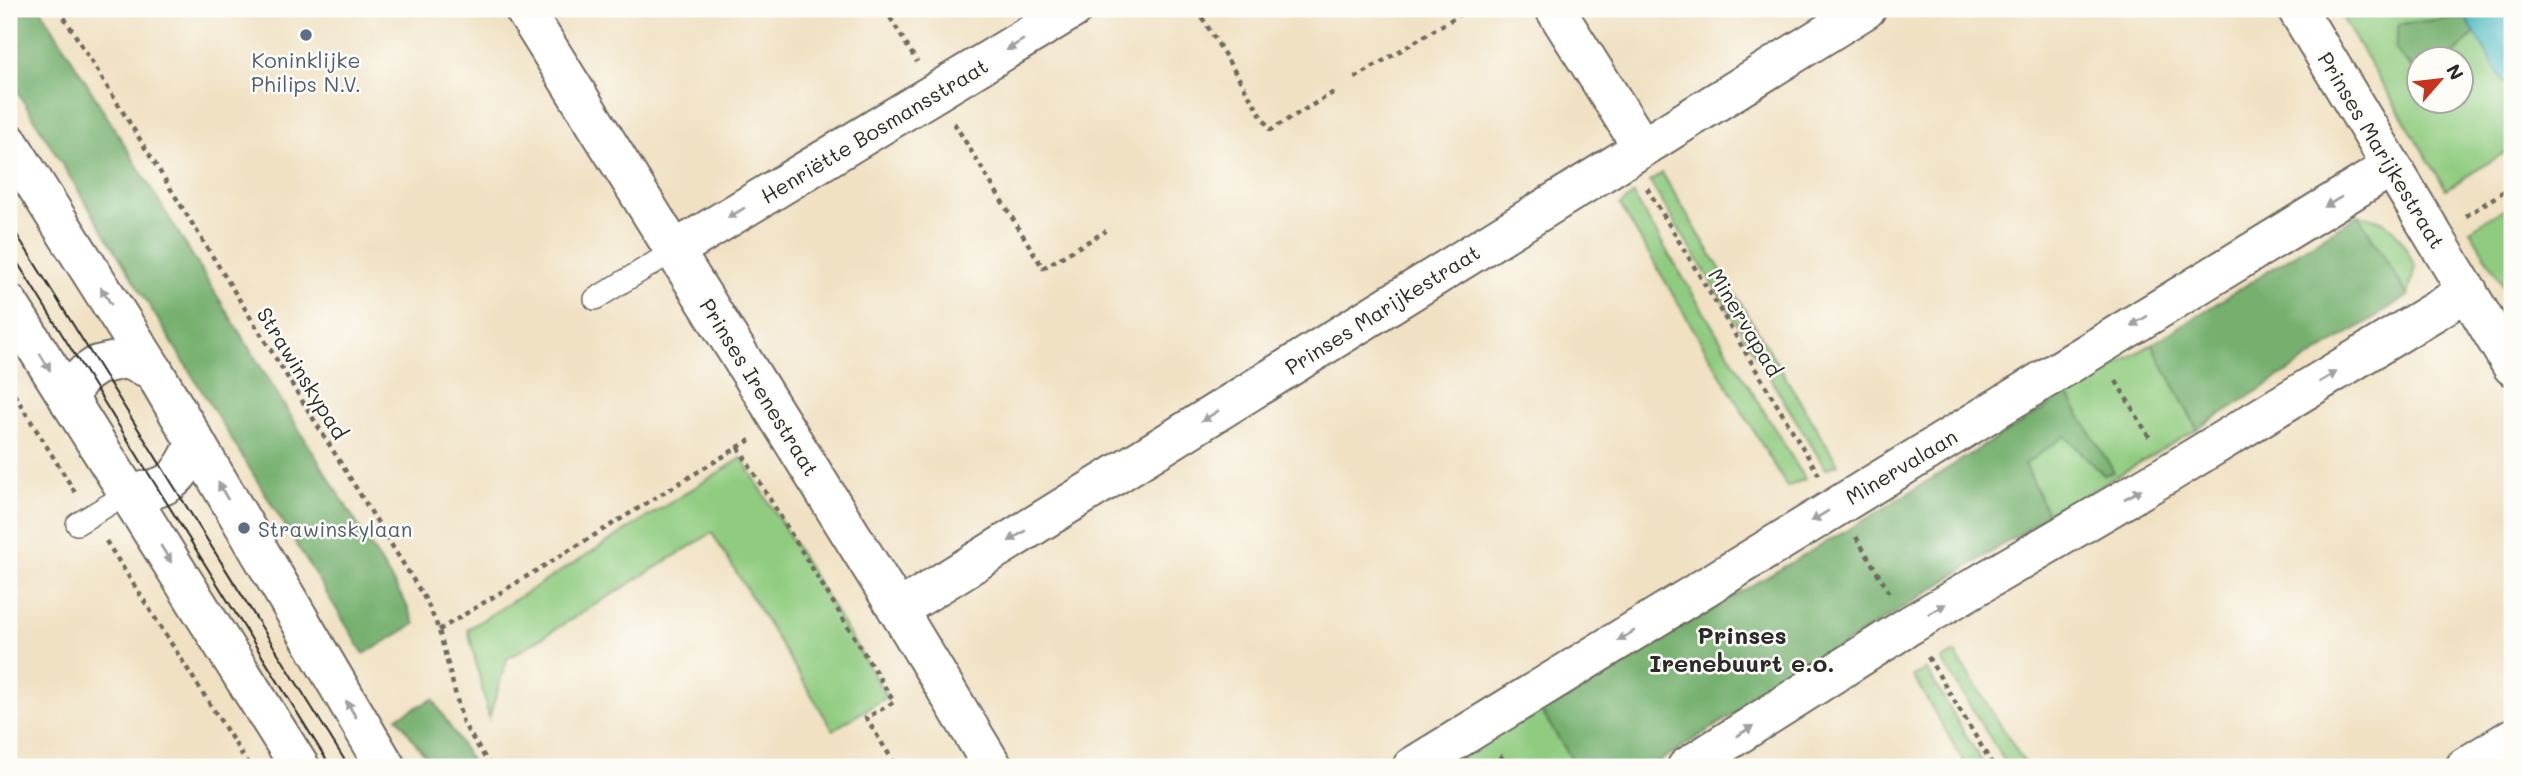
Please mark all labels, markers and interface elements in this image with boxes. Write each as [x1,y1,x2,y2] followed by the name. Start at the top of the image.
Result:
[298,27,314,43] marker: Koninklijke Philips N.V.
[1005,38,1024,51] one-way arrow
[251,46,361,97] place label: Koninklijke Philips N.V.
[2406,46,2476,116] north arrow
[2312,47,2452,253] street label: Prinses Marijkestraat
[755,51,993,209] street label: Henriëtte Bosmansstraat
[2441,60,2470,84] text: N
[2324,196,2343,209] one-way arrow
[727,207,746,220] one-way arrow
[1279,238,1485,380] street label: Prinses Marijkestraat
[1703,263,1789,381] street label: Minervapad
[100,287,113,306] one-way arrow
[694,293,826,481] street label: Prinses Irenestraat
[252,302,354,444] street label: Strawinskypad
[2129,314,2149,327] one-way arrow
[38,352,51,371] one-way arrow
[2318,370,2337,383] one-way arrow
[1200,409,1219,422] one-way arrow
[1840,422,1962,510] street label: Minervalaan
[217,482,229,501] one-way arrow
[2124,488,2143,500] one-way arrow
[1810,510,1829,523] one-way arrow
[258,515,412,542] place label: Strawinskylaan
[236,520,252,536] marker: Strawinskylaan
[1007,530,1027,543] one-way arrow
[160,544,173,564] one-way arrow
[1927,603,1947,615] one-way arrow
[1649,619,1835,678] district label: Prinses Irenebuurt e.o.
[1616,629,1635,642] one-way arrow
[345,699,357,718] one-way arrow
[1735,724,1754,737] one-way arrow

